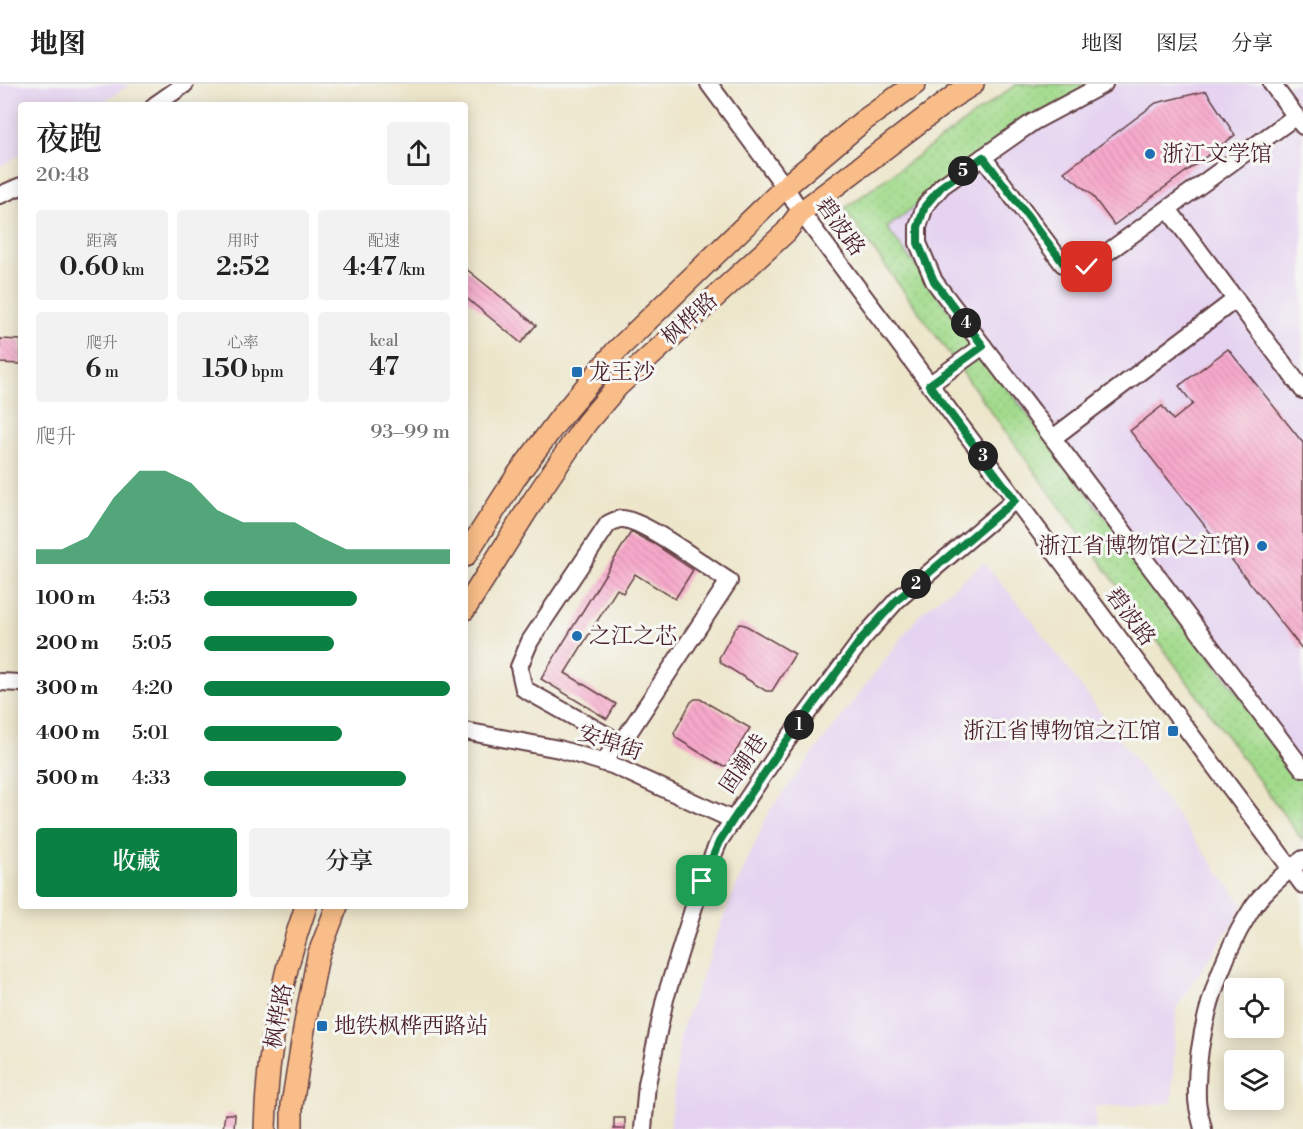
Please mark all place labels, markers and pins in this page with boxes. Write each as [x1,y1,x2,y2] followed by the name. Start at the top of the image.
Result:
[1162,141,1272,168] place label: 浙江文学馆
[1143,147,1157,161] marker: 浙江文学馆
[948,156,978,186] pin: 5
[1061,241,1112,292] pin
[951,308,981,338] pin: 4
[589,359,655,386] place label: 龙王沙
[570,365,584,379] marker: 龙王沙
[968,441,998,471] pin: 3
[1038,533,1250,560] place label: 浙江省博物馆(之江馆)
[1255,539,1269,553] marker: 浙江省博物馆(之江馆)
[901,569,931,599] pin: 2
[589,623,677,650] place label: 之江之芯
[570,629,584,643] marker: 之江之芯
[784,710,814,740] pin: 1
[963,718,1161,745] place label: 浙江省博物馆之江馆
[1166,724,1180,738] marker: 浙江省博物馆之江馆
[676,855,727,906] pin
[334,1013,488,1040] place label: 地铁枫桦西路站
[315,1019,329,1033] marker: 地铁枫桦西路站

